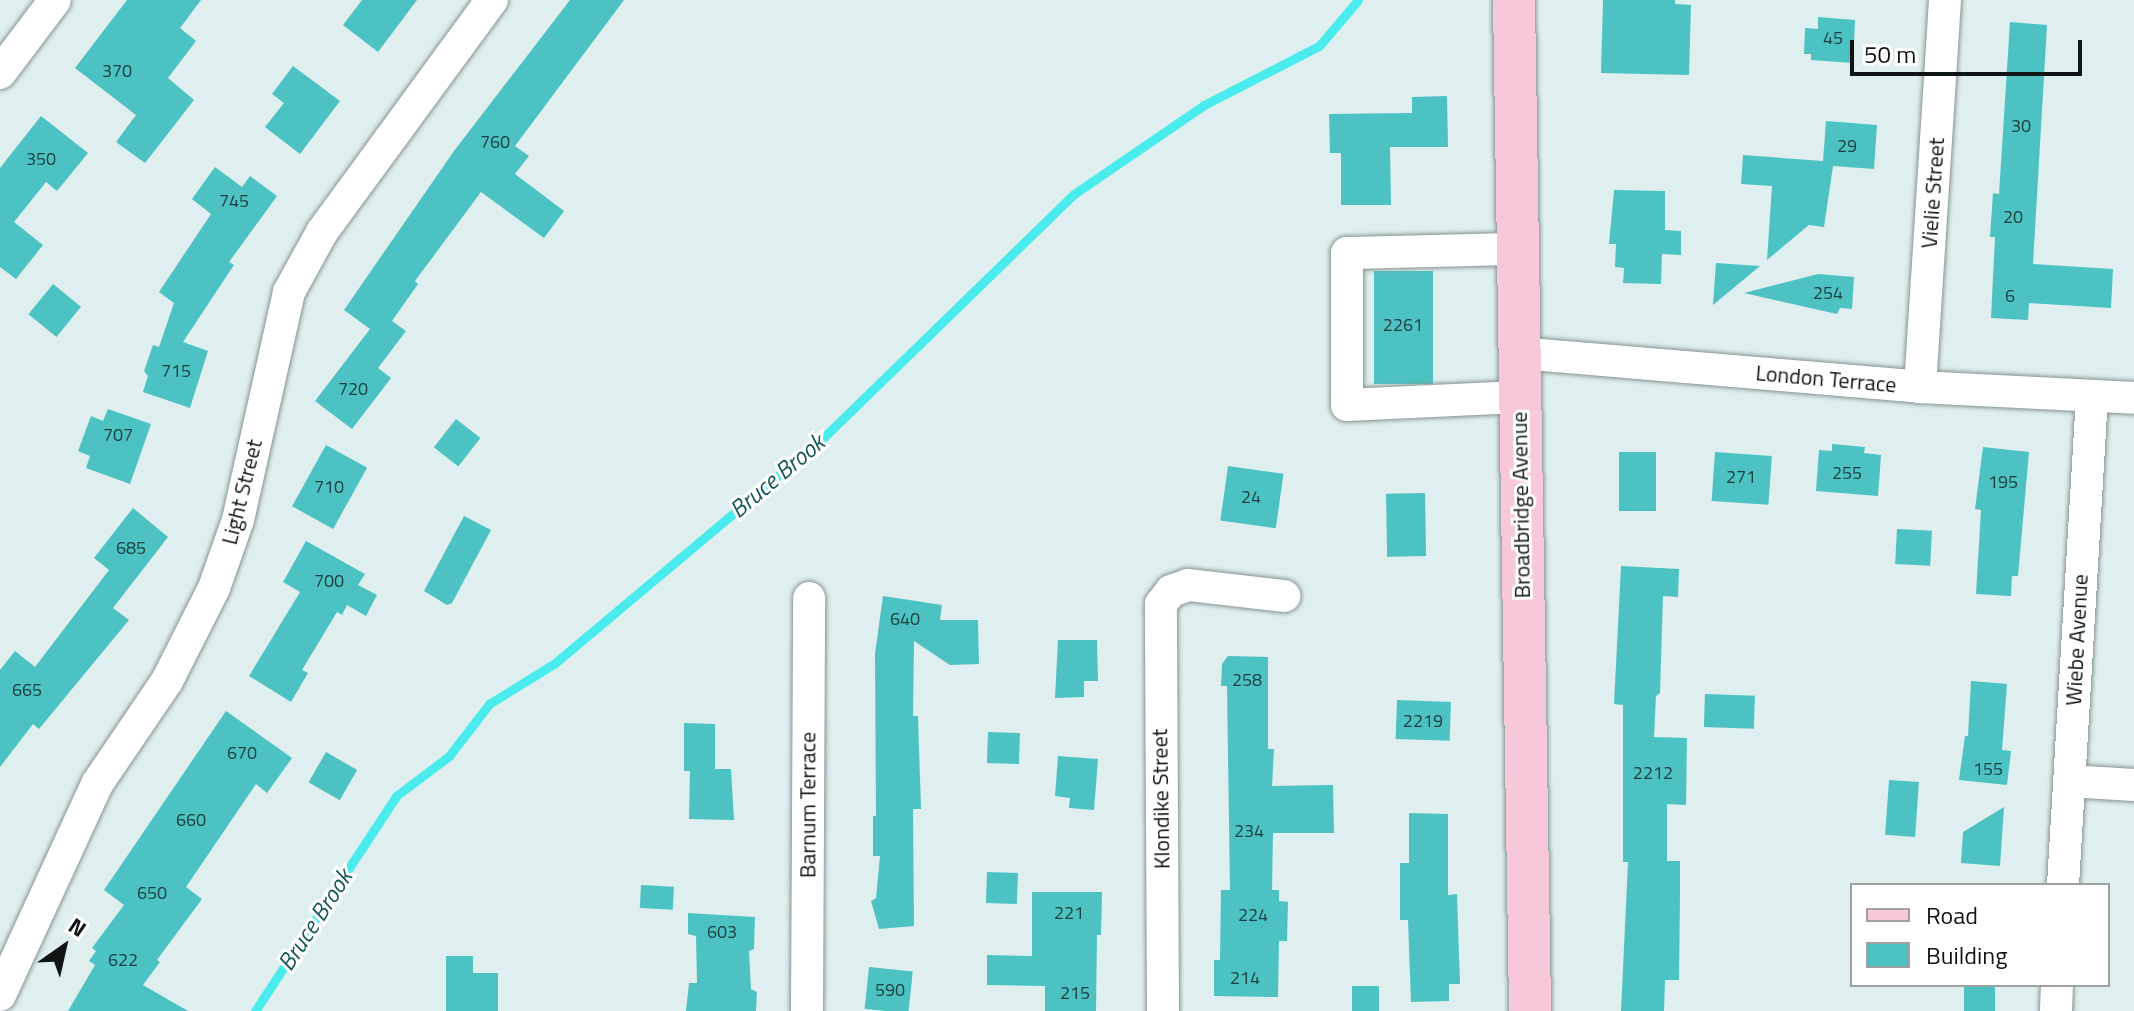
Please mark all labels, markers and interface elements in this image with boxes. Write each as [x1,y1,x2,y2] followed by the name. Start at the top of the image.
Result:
[1854,24,2086,74] scale bar
[1823,27,1843,49] house number: 45
[1864,36,1916,72] text: 50 m
[102,60,132,82] house number: 370
[2011,115,2031,137] house number: 30
[480,131,510,153] house number: 760
[1837,135,1857,157] house number: 29
[1916,137,1950,249] street label: Vielie Street
[26,148,56,170] house number: 350
[219,190,249,212] house number: 745
[2003,206,2023,228] house number: 20
[1813,282,1843,304] house number: 254
[2005,285,2015,307] house number: 6
[1383,314,1423,336] house number: 2261
[161,360,191,382] house number: 715
[1754,360,1898,398] street label: London Terrace
[338,378,368,400] house number: 720
[1506,411,1536,599] street label: Broadbridge Avenue
[103,424,133,446] house number: 707
[724,428,830,524] water label: Bruce Brook
[216,437,268,547] street label: Light Street
[1832,462,1862,484] house number: 255
[1726,466,1756,488] house number: 271
[1988,471,2018,493] house number: 195
[314,476,344,498] house number: 710
[1241,486,1261,508] house number: 24
[116,537,146,559] house number: 685
[314,570,344,592] house number: 700
[2060,574,2094,706] street label: Wiebe Avenue
[890,608,920,630] house number: 640
[1232,669,1262,691] house number: 258
[12,679,42,701] house number: 665
[1403,710,1443,732] house number: 2219
[1147,729,1175,869] street label: Klondike Street
[795,732,821,878] street label: Barnum Terrace
[227,742,257,764] house number: 670
[1973,758,2003,780] house number: 155
[1633,762,1673,784] house number: 2212
[176,809,206,831] house number: 660
[1234,820,1264,842] house number: 234
[272,864,358,976] water label: Bruce Brook
[137,882,167,904] house number: 650
[1850,883,2110,987] legend
[1926,897,1978,933] text: Road
[1054,902,1084,924] house number: 221
[1238,904,1268,926] house number: 224
[24,907,104,987] north arrow
[62,909,93,945] text: N
[707,921,737,943] house number: 603
[1926,937,2008,973] text: Building
[108,949,138,971] house number: 622
[1230,967,1260,989] house number: 214
[875,979,905,1001] house number: 590
[1060,982,1090,1004] house number: 215

